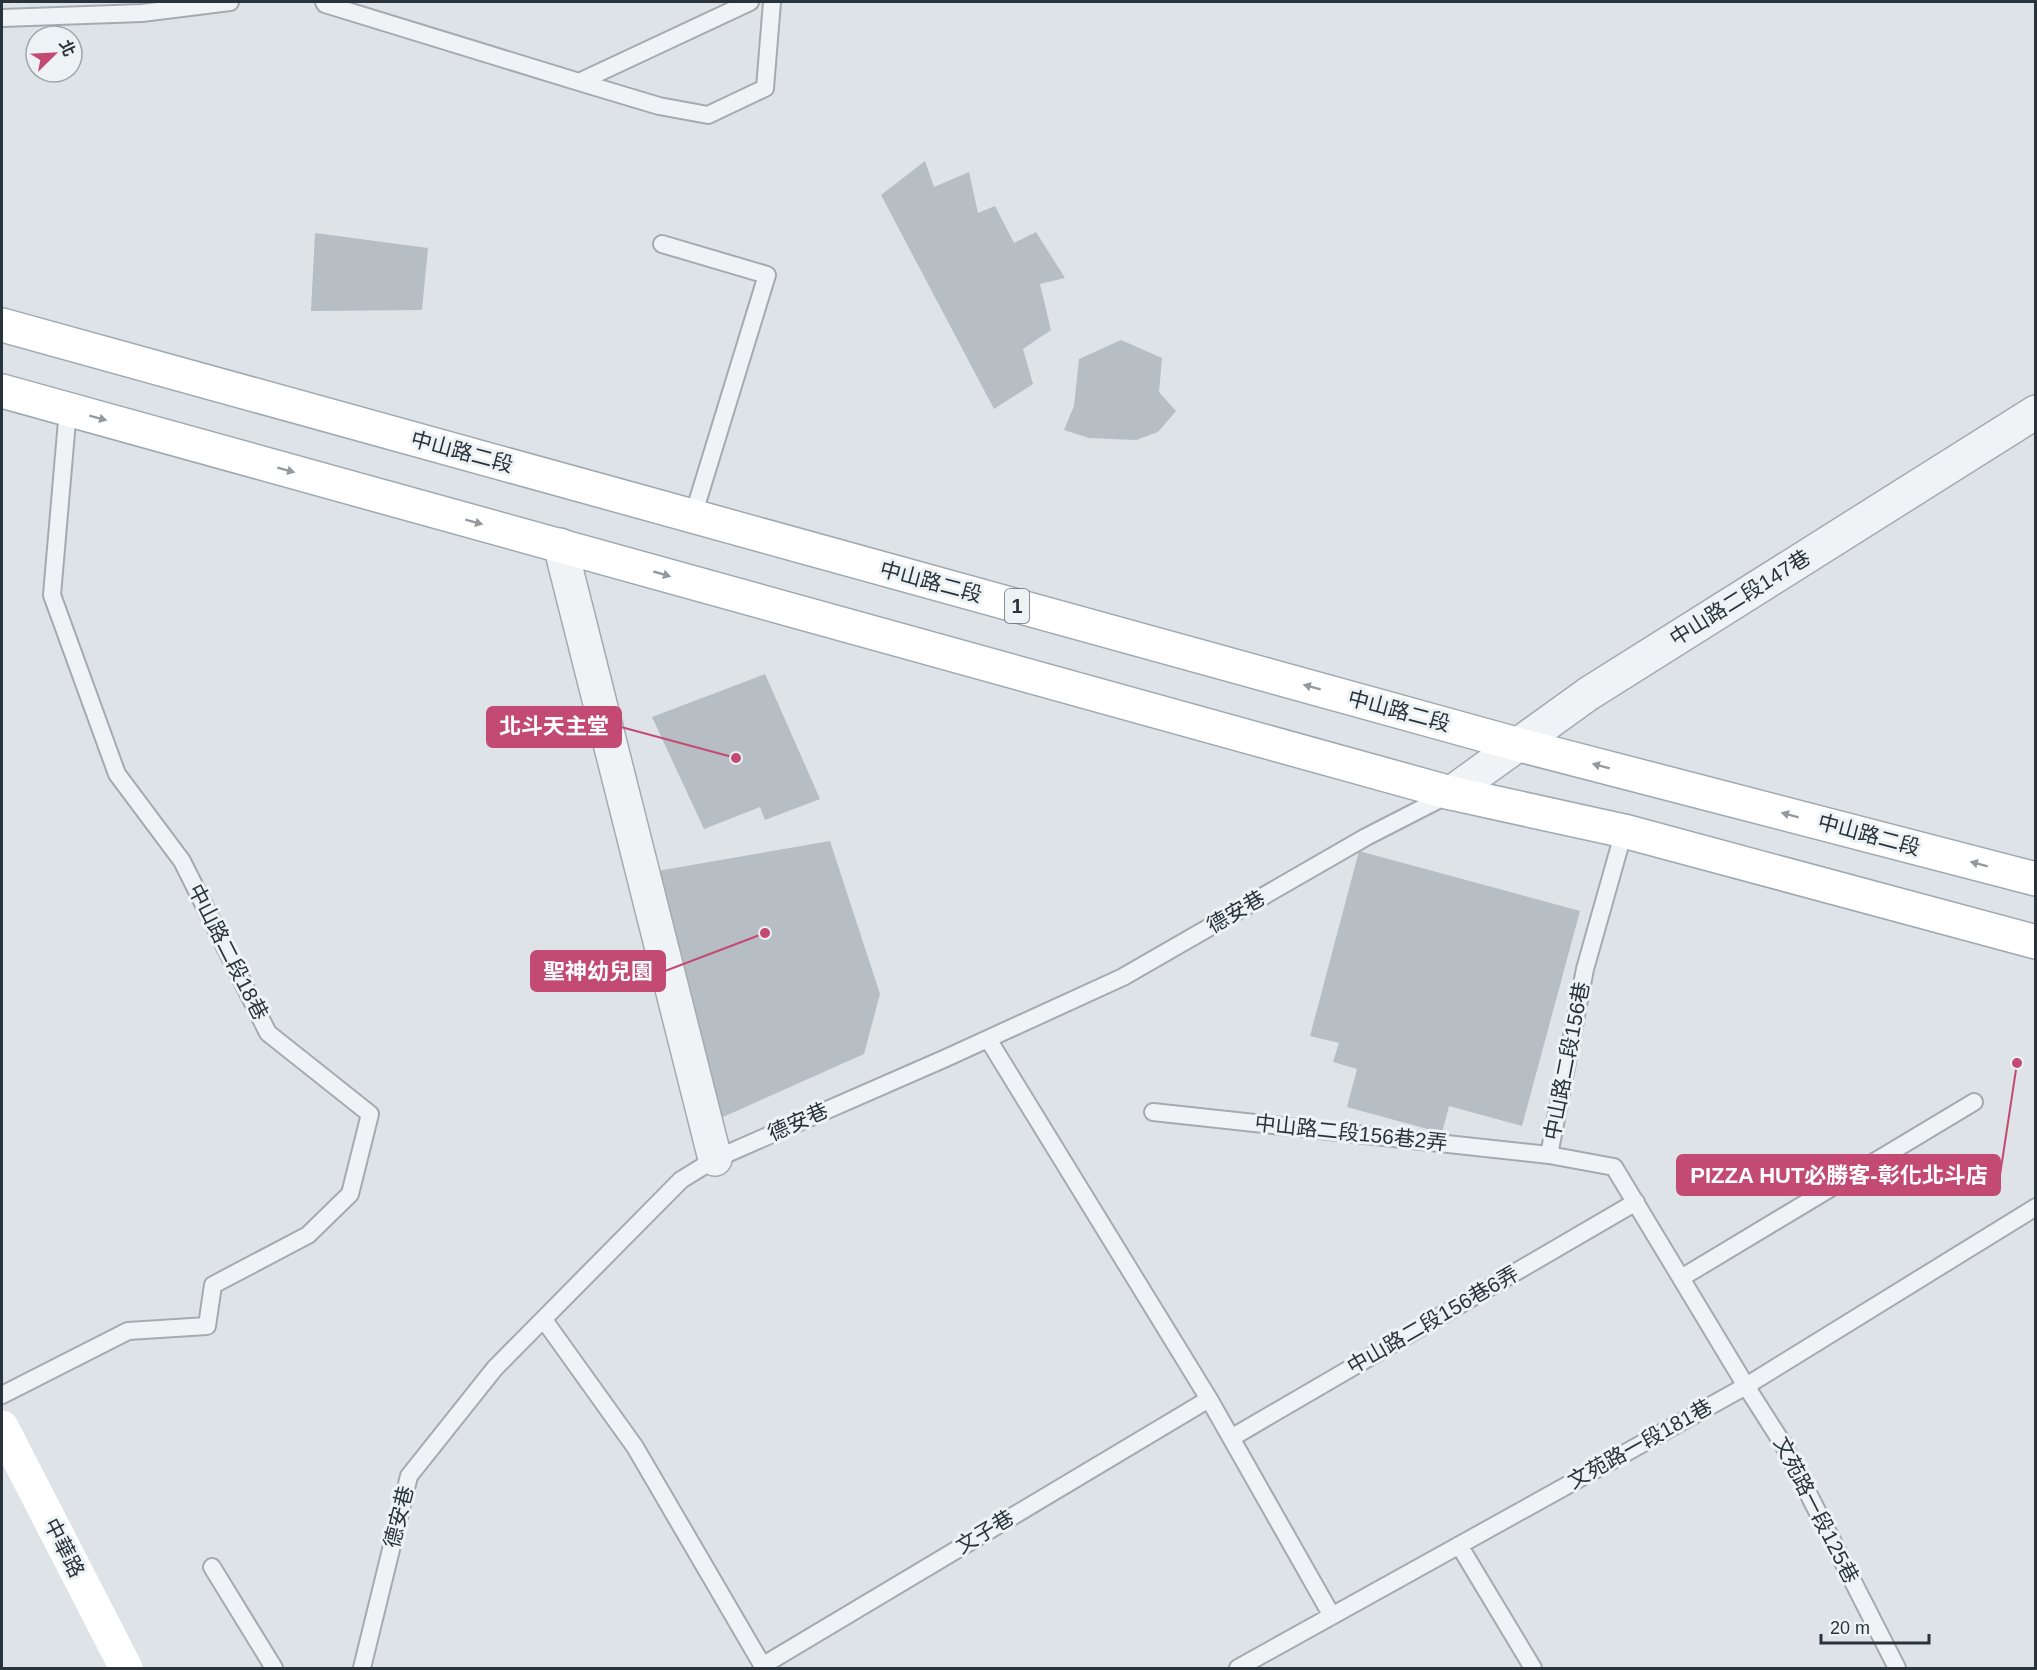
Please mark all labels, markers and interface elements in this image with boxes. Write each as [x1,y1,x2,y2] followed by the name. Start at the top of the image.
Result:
[24,24,84,84] north arrow
[56,37,78,59] text: 北
[89,414,107,423] one-way arrow
[408,427,516,476] street label: 中山路二段
[277,466,295,475] one-way arrow
[465,517,483,527] one-way arrow
[1665,545,1814,650] street label: 中山路二段147巷
[877,557,985,606] street label: 中山路二段
[653,570,671,579] one-way arrow
[1005,589,1029,623] road number: 1
[1303,682,1321,691] one-way arrow
[1345,686,1453,735] street label: 中山路二段
[487,707,621,747] callout: 北斗天主堂
[499,714,609,739] text: 北斗天主堂
[1592,760,1611,770] one-way arrow
[1781,810,1799,819] one-way arrow
[1815,810,1923,859] street label: 中山路二段
[1970,859,1988,868] one-way arrow
[184,880,273,1024] street label: 中山路二段18巷
[1203,886,1269,937] street label: 德安巷
[531,951,665,991] callout: 聖神幼兒園
[543,959,653,984] text: 聖神幼兒園
[1540,980,1593,1142] street label: 中山路二段156巷
[764,1098,831,1145] street label: 德安巷
[1254,1111,1449,1154] street label: 中山路二段156巷2弄
[1677,1155,2000,1195] callout: PIZZA HUT必勝客-彰化北斗店
[1690,1163,1988,1188] text: PIZZA HUT必勝客-彰化北斗店
[1343,1261,1522,1378] street label: 中山路二段156巷6弄
[1564,1394,1716,1493] street label: 文苑路一段181巷
[1770,1433,1863,1587] street label: 文苑路一段125巷
[380,1484,417,1550] street label: 德安巷
[952,1505,1018,1558] street label: 文子巷
[40,1514,89,1581] street label: 中華路
[1821,1607,1929,1645] scale bar
[1830,1618,1870,1638] text: 20 m

